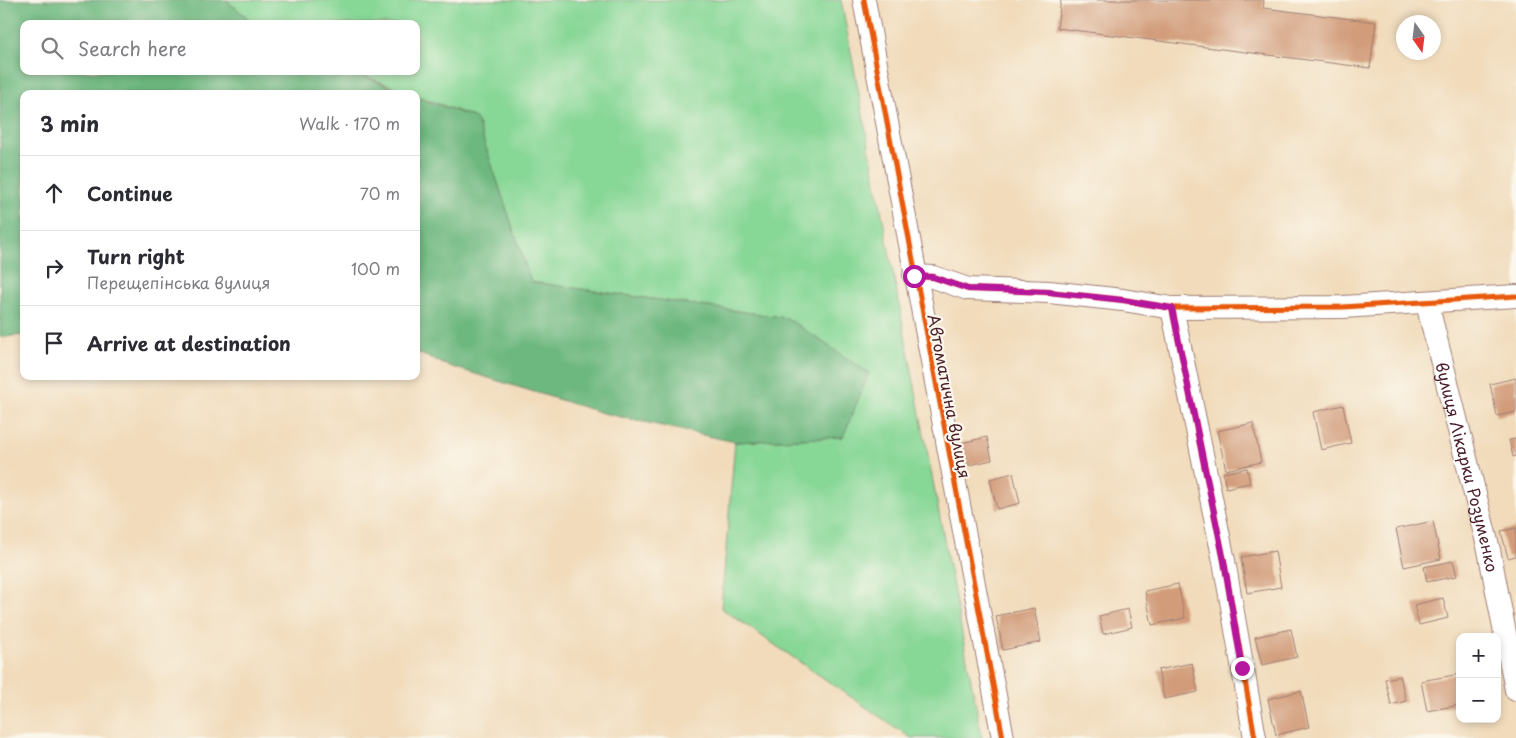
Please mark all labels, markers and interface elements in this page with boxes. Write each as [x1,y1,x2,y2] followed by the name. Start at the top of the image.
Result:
[1396,15,1441,60] north arrow
[20,20,420,75] search box
[38,34,66,62] icon: search
[78,34,187,62] text: Search here
[40,107,99,139] text: 3 min
[299,111,400,135] text: Walk · 170 m
[40,179,68,207] icon: ahead
[87,179,173,207] text: Continue
[360,181,400,205] text: 70 m
[87,242,185,270] text: Turn right
[40,254,68,282] icon: right
[351,256,400,280] text: 100 m
[903,265,926,288] route start
[87,270,270,294] text: Перещепінська вулиця
[922,312,978,480] street label: Автоматична вулиця
[40,329,68,357] icon: arrive
[87,329,291,357] text: Arrive at destination
[1430,359,1505,574] street label: вулиця Лікарки Розуменко
[1456,633,1501,723] map controls
[1456,633,1501,678] button: +
[1231,657,1254,680] route end
[1456,678,1501,723] button: −

